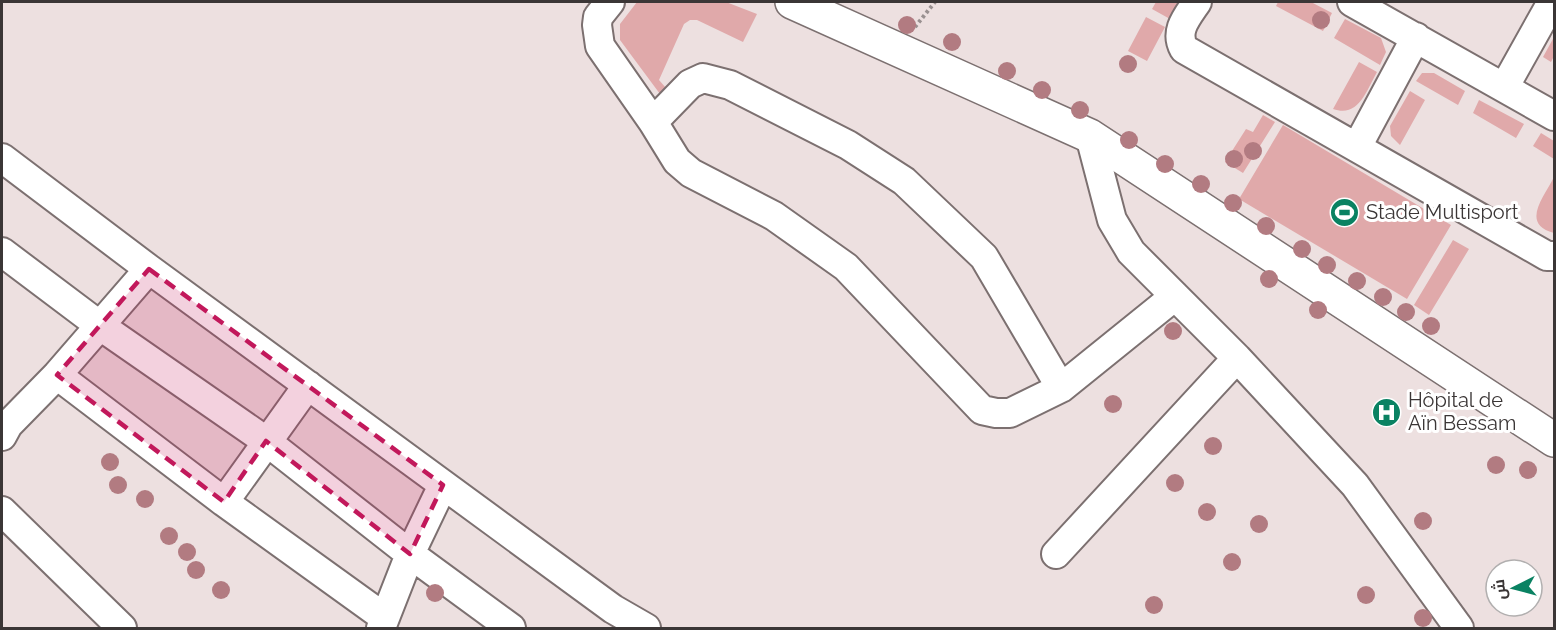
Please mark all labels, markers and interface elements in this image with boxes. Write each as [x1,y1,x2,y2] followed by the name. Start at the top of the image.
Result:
[1329,196,1361,228] sports icon: Stade Multisport
[1366,200,1519,224] place label: Stade Multisport
[1408,388,1516,435] place label: Hôpital de Aïn Bessam
[1371,396,1403,428] hospital icon: Hôpital de Aïn Bessam
[1484,558,1544,618] north arrow
[1489,578,1510,601] text: ش

